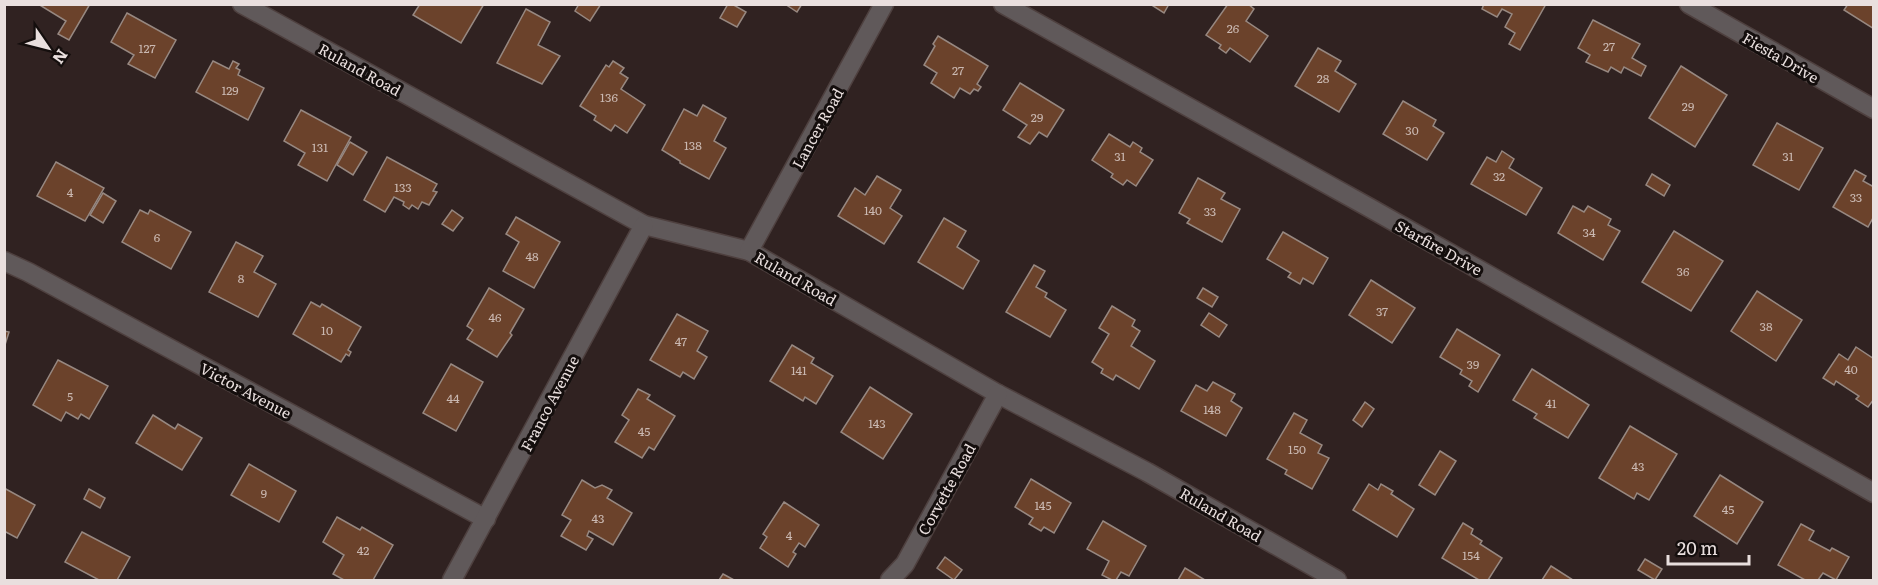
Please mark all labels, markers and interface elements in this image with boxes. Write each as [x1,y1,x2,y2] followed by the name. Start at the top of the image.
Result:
[18,18,78,78] north arrow
[1227,19,1240,37] house number: 26
[1739,26,1824,88] street label: Fiesta Drive
[315,37,405,101] street label: Ruland Road
[1603,37,1615,55] house number: 27
[139,39,155,57] house number: 127
[47,45,75,70] text: N
[952,61,964,79] house number: 27
[1317,69,1330,87] house number: 28
[221,81,239,99] house number: 129
[785,84,849,172] street label: Lancer Road
[600,88,618,106] house number: 136
[1682,97,1694,115] house number: 29
[1031,108,1043,126] house number: 29
[1405,121,1419,139] house number: 30
[684,136,702,154] house number: 138
[312,138,328,156] house number: 131
[1114,147,1126,165] house number: 31
[1782,147,1794,165] house number: 31
[1493,167,1505,185] house number: 32
[394,178,412,196] house number: 133
[67,183,74,201] house number: 4
[1850,188,1862,206] house number: 33
[864,201,882,219] house number: 140
[1204,202,1216,220] house number: 33
[1391,214,1487,281] street label: Starfire Drive
[1582,223,1596,241] house number: 34
[154,228,161,246] house number: 6
[751,245,841,311] street label: Ruland Road
[525,247,539,265] house number: 48
[1677,262,1690,280] house number: 36
[238,269,245,287] house number: 8
[1376,302,1388,320] house number: 37
[488,308,502,326] house number: 46
[1759,317,1773,335] house number: 38
[321,321,333,339] house number: 10
[675,332,687,350] house number: 47
[514,351,584,455] street label: Franco Avenue
[1467,355,1479,373] house number: 39
[196,356,296,424] street label: Victor Avenue
[1844,360,1858,378] house number: 40
[791,361,807,379] house number: 141
[67,387,73,405] house number: 5
[446,389,460,407] house number: 44
[1545,394,1557,412] house number: 41
[1203,400,1221,418] house number: 148
[868,414,886,432] house number: 143
[638,422,650,440] house number: 45
[911,439,981,539] street label: Corvette Road
[1288,440,1306,458] house number: 150
[1631,457,1645,475] house number: 43
[1176,481,1266,547] street label: Ruland Road
[261,484,267,502] house number: 9
[1034,496,1052,514] house number: 145
[1722,500,1734,518] house number: 45
[591,509,605,527] house number: 43
[786,526,793,544] house number: 4
[1668,528,1749,566] scale bar
[1677,534,1718,561] text: 20 m
[357,541,369,559] house number: 42
[1462,546,1480,564] house number: 154

